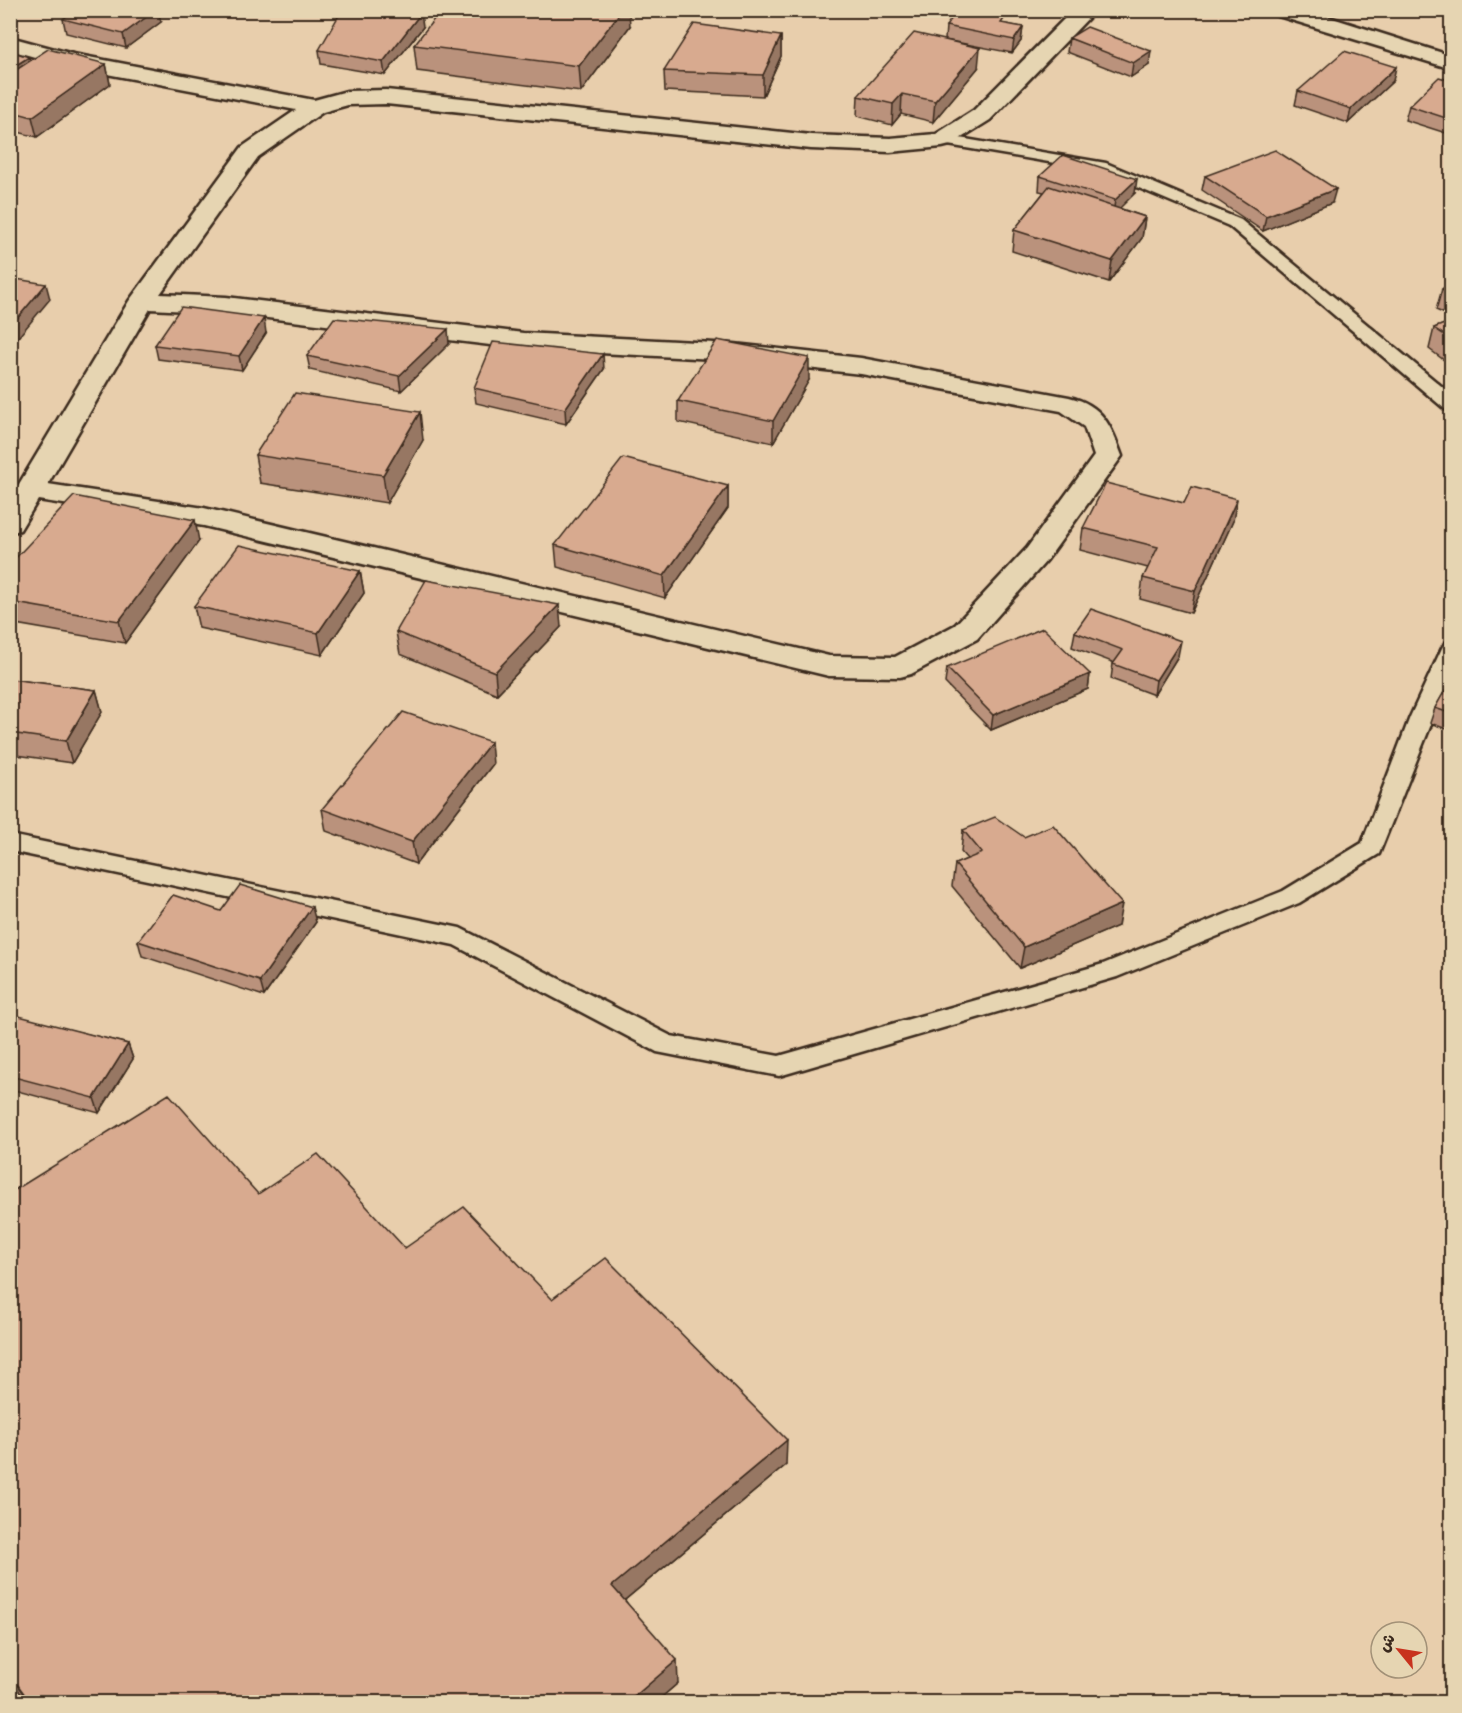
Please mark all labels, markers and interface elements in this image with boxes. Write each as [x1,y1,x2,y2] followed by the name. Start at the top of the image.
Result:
[1369,1620,1429,1680] north arrow
[1376,1632,1402,1657] text: ش

